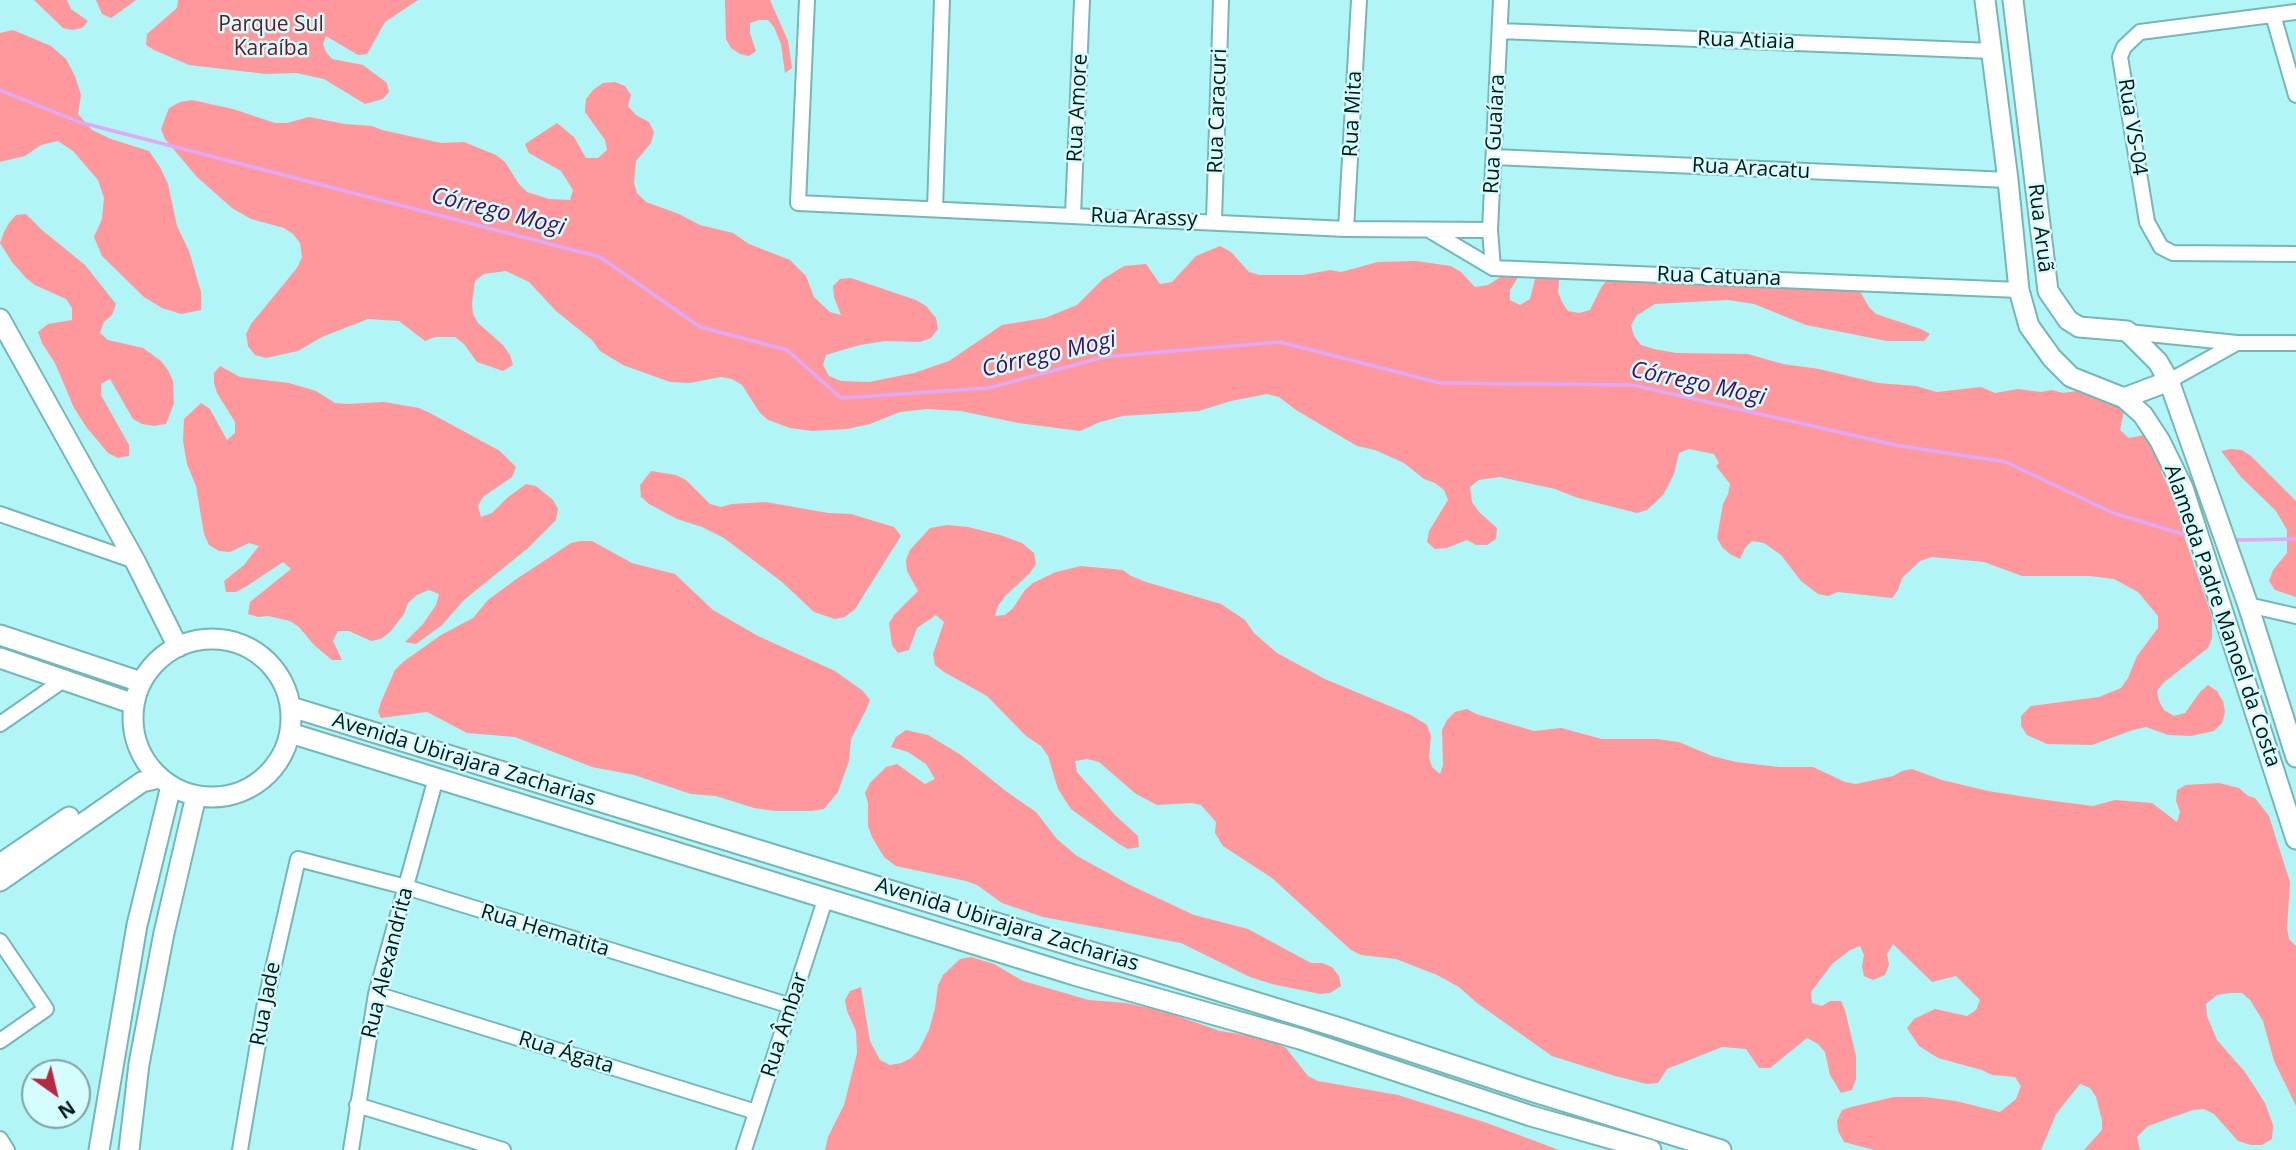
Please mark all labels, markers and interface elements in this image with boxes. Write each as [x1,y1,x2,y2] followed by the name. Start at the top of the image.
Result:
[218,12,324,62] park label: Parque Sul Karaíba
[1697,27,1795,55] street label: Rua Atiaia
[1203,48,1233,174] street label: Rua Caracuri
[1063,53,1093,163] street label: Rua Amore
[1338,70,1368,158] street label: Rua Mita
[1479,73,1511,195] street label: Rua Guaíara
[2112,77,2152,177] street label: Rua VS-04
[1691,153,1811,185] street label: Rua Aracatu
[428,182,568,242] water label: Córrego Mogi
[2022,182,2058,274] street label: Rua Aruã
[1090,204,1198,232] street label: Rua Arassy
[1656,262,1782,292] street label: Rua Catuana
[979,326,1119,384] water label: Córrego Mogi
[1628,356,1768,412] water label: Córrego Mogi
[2158,462,2286,770] street label: Alameda Padre Manoel da Costa
[329,708,599,812] street label: Avenida Ubirajara Zacharias
[872,873,1142,977] street label: Avenida Ubirajara Zacharias
[357,885,419,1041] street label: Rua Alexandrita
[478,899,612,963] street label: Rua Hematita
[246,960,286,1048] street label: Rua Jade
[756,969,814,1081] street label: Rua Âmbar
[515,1027,617,1079] street label: Rua Ágata
[21,1059,91,1129] north arrow
[53,1095,80,1125] text: N

